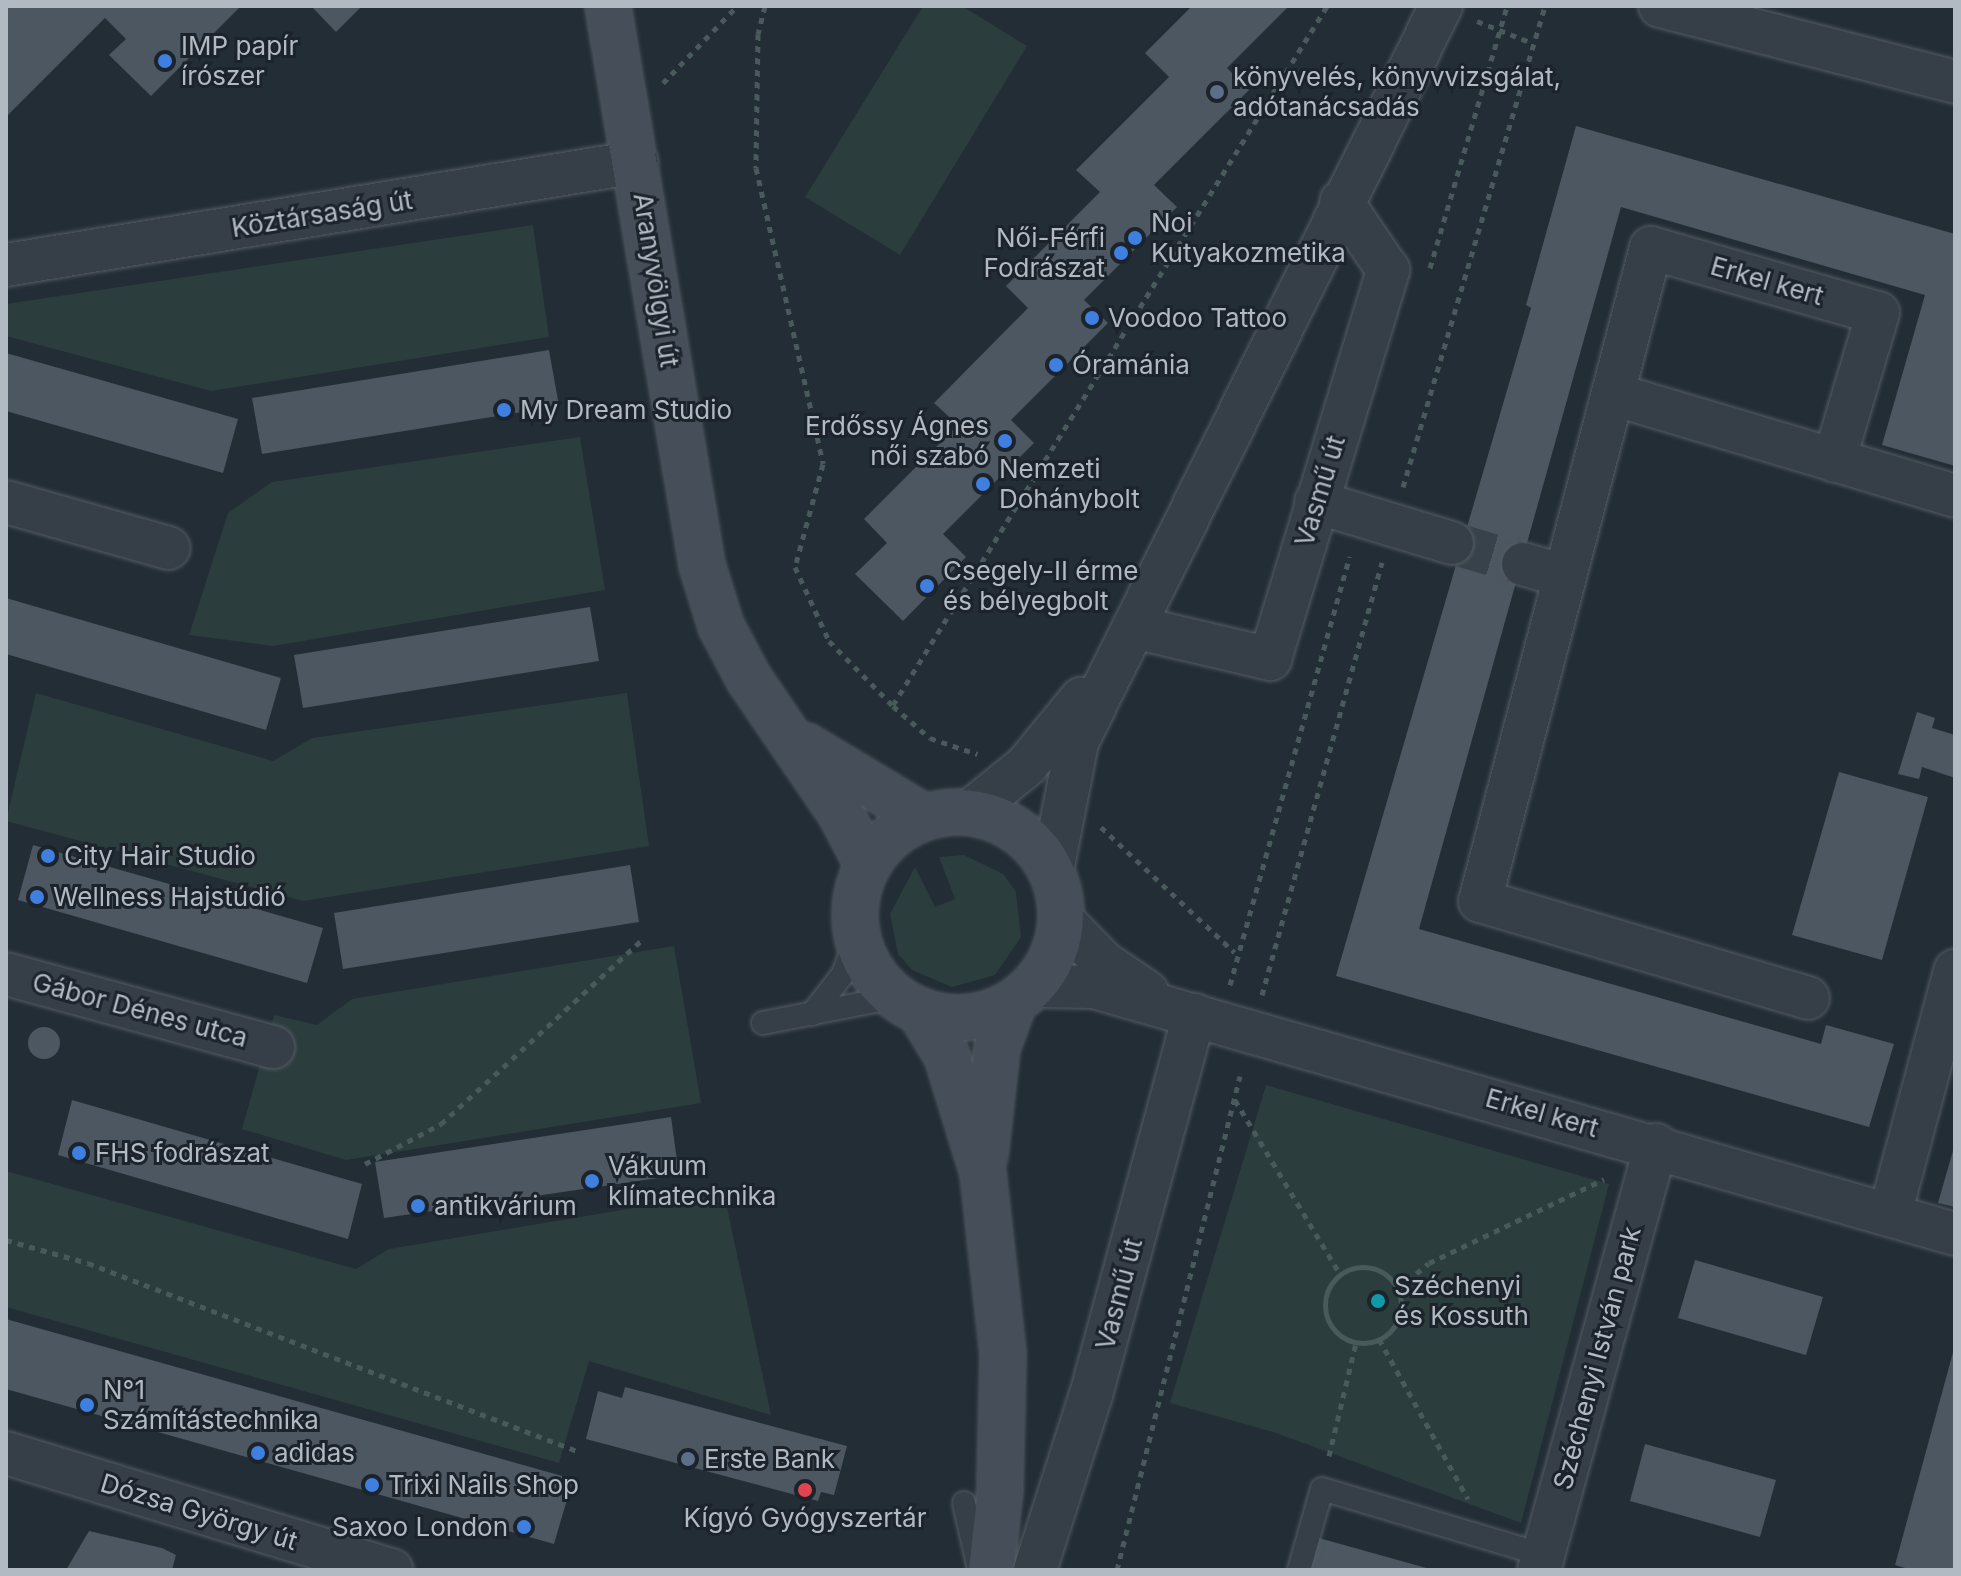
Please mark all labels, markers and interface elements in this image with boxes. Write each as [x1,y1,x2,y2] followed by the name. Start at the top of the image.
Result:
[181,30,298,92] place label: IMP papír írószer
[156,52,174,70] marker: IMP papír írószer
[1233,61,1561,122] place label: könyvelés, könyvvizsgálat, adótanácsadás
[1208,83,1226,101] marker: könyvelés, könyvvizsgálat, adótanácsadás
[229,184,415,244] street label: Köztársaság út
[627,191,685,369] street label: Aranyvölgyi út
[1151,207,1346,268] place label: Noi Kutyakozmetika
[984,222,1105,284] place label: Női-Férfi Fodrászat
[1126,229,1144,247] marker: Noi Kutyakozmetika
[1112,244,1130,262] marker: Női-Férfi Fodrászat
[1707,250,1827,312] street label: Erkel kert
[1108,302,1287,334] place label: Voodoo Tattoo
[1083,309,1101,327] marker: Voodoo Tattoo
[1072,349,1190,381] place label: Óramánia
[1047,356,1065,374] marker: Óramánia
[520,394,732,426] place label: My Dream Studio
[495,401,513,419] marker: My Dream Studio
[805,410,989,472] place label: Erdőssy Ágnes női szabó
[996,432,1014,450] marker: Erdőssy Ágnes női szabó
[1288,432,1352,550] street label: Vasmű út
[999,453,1140,514] place label: Nemzeti Dohánybolt
[974,475,992,493] marker: Nemzeti Dohánybolt
[943,555,1139,616] place label: Csegely-II érme és bélyegbolt
[918,577,936,595] marker: Csegely-II érme és bélyegbolt
[64,840,256,872] place label: City Hair Studio
[39,847,57,865] marker: City Hair Studio
[53,881,286,913] place label: Wellness Hajstúdió
[28,888,46,906] marker: Wellness Hajstúdió
[29,966,251,1054] street label: Gábor Dénes utca
[1482,1082,1602,1144] street label: Erkel kert
[95,1137,270,1169] place label: FHS fodrászat
[70,1144,88,1162] marker: FHS fodrászat
[608,1150,776,1212] place label: Vákuum klímatechnika
[583,1172,601,1190] marker: Vákuum klímatechnika
[434,1190,577,1222] place label: antikvárium
[409,1197,427,1215] marker: antikvárium
[1547,1223,1647,1493] street label: Széchenyi István park
[1089,1235,1149,1353] street label: Vasmű út
[1394,1270,1529,1332] place label: Széchenyi és Kossuth
[1369,1292,1387,1310] marker: Széchenyi és Kossuth
[103,1374,319,1436] place label: N°1 Számítástechnika
[78,1396,96,1414] marker: N°1 Számítástechnika
[274,1437,355,1469] place label: adidas
[704,1443,835,1475] place label: Erste Bank
[249,1444,267,1462] marker: adidas
[679,1450,697,1468] marker: Erste Bank
[97,1467,301,1557] street label: Dózsa György út
[388,1469,579,1501] place label: Trixi Nails Shop
[363,1476,381,1494] marker: Trixi Nails Shop
[796,1481,814,1499] marker: Kígyó Gyógyszertár
[684,1502,926,1534] place label: Kígyó Gyógyszertár
[332,1511,508,1543] place label: Saxoo London
[515,1518,533,1536] marker: Saxoo London

